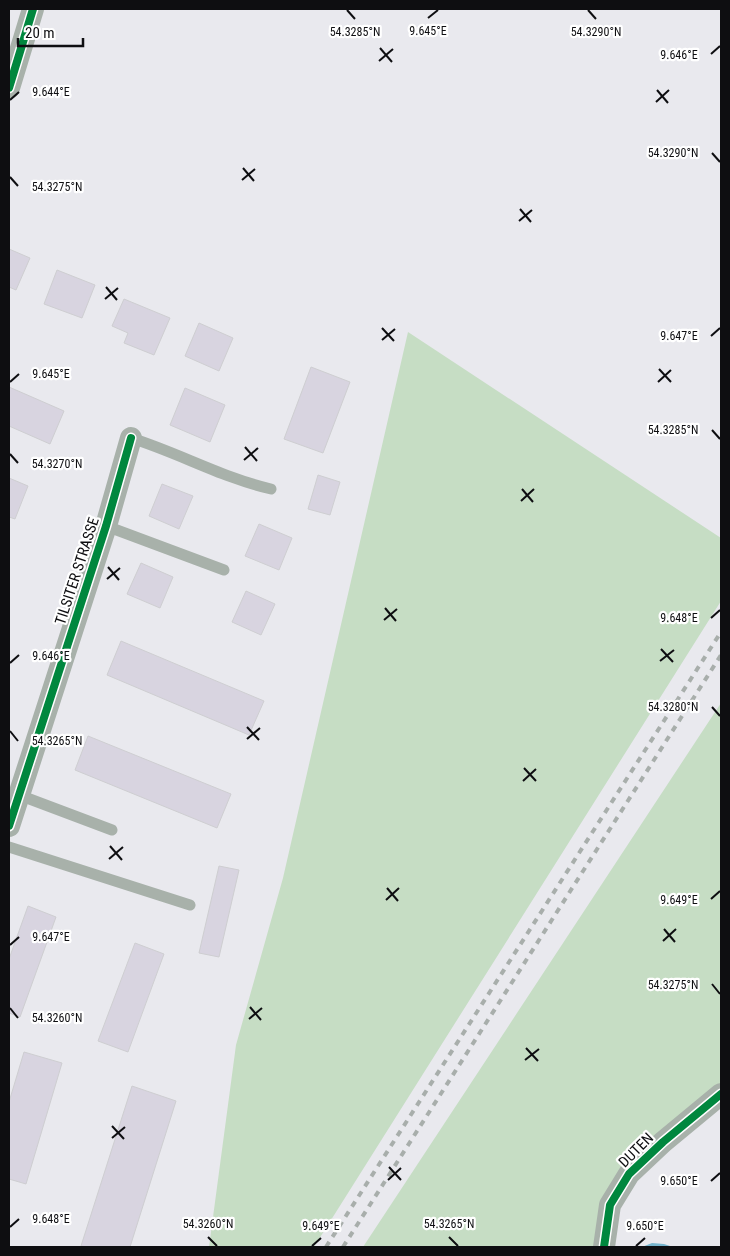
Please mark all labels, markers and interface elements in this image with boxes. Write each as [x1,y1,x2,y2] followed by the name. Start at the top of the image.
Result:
[18,15,82,47] scale bar
[25,24,55,42] text: 20 m
[409,24,447,38] text: 9.645°E
[330,25,380,39] text: 54.3285°N
[571,25,621,39] text: 54.3290°N
[660,48,698,62] text: 9.646°E
[32,85,70,99] text: 9.644°E
[648,146,698,160] text: 54.3290°N
[32,180,82,194] text: 54.3275°N
[660,329,698,343] text: 9.647°E
[32,367,70,381] text: 9.645°E
[648,423,698,437] text: 54.3285°N
[32,457,82,471] text: 54.3270°N
[51,515,103,627] street label: TILSITER STRASSE
[660,611,698,625] text: 9.648°E
[32,649,70,663] text: 9.646°E
[648,700,698,714] text: 54.3280°N
[32,734,82,748] text: 54.3265°N
[660,893,698,907] text: 9.649°E
[32,930,70,944] text: 9.647°E
[648,978,698,992] text: 54.3275°N
[32,1011,82,1025] text: 54.3260°N
[615,1129,657,1171] street label: DUTEN
[660,1174,698,1188] text: 9.650°E
[32,1212,70,1226] text: 9.648°E
[183,1217,233,1231] text: 54.3260°N
[424,1217,474,1231] text: 54.3265°N
[302,1219,340,1233] text: 9.649°E
[626,1219,664,1233] text: 9.650°E

